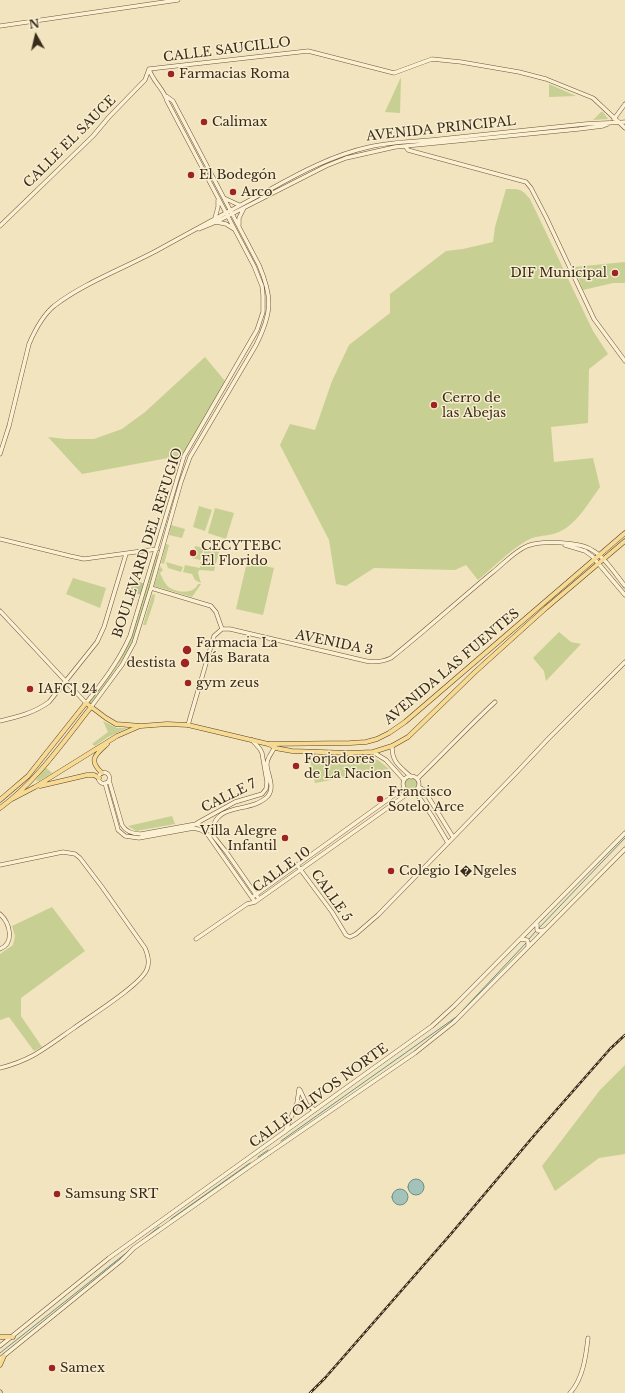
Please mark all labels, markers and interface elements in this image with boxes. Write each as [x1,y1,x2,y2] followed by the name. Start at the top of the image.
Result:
[16,16,56,56] north arrow
[28,16,40,32] text: N
[162,34,292,66] street label: CALLE SAUCILLO
[179,66,290,82] place label: Farmacias Roma
[166,69,176,79] marker: Farmacias Roma
[21,93,119,191] street label: CALLE EL SAUCE
[365,113,517,145] street label: AVENIDA PRINCIPAL
[212,114,267,130] place label: Calimax
[199,117,209,127] marker: Calimax
[199,167,276,183] place label: El Bodegón
[186,170,196,180] marker: El Bodegón
[241,184,273,200] place label: Arco
[228,187,238,197] marker: Arco
[510,265,607,281] place label: DIF Municipal
[610,268,620,278] marker: DIF Municipal
[442,390,506,421] place label: Cerro de las Abejas
[429,400,439,410] marker: Cerro de las Abejas
[110,446,186,640] street label: BOULEVARD DEL REFUGIO
[201,538,281,569] place label: CECYTEBC El Florido
[188,548,198,558] marker: CECYTEBC El Florido
[381,606,523,728] street label: AVENIDA LAS FUENTES
[294,627,374,659] street label: AVENIDA 3
[196,635,278,666] place label: Farmacia La Más Barata
[181,644,193,656] marker: Farmacia La Más Barata
[127,655,176,671] place label: destista
[179,657,191,669] marker: destista
[196,675,259,691] place label: gym zeus
[183,678,193,688] marker: gym zeus
[38,681,97,697] place label: IAFCJ 24
[25,684,35,694] marker: IAFCJ 24
[304,751,392,782] place label: Forjadores de La Nacion
[291,761,301,771] marker: Forjadores de La Nacion
[199,776,259,816] street label: CALLE 7
[388,784,464,815] place label: Francisco Sotelo Arce
[375,794,385,804] marker: Francisco Sotelo Arce
[200,823,277,854] place label: Villa Alegre Infantil
[280,833,290,843] marker: Villa Alegre Infantil
[250,844,314,896] street label: CALLE 10
[399,863,517,879] place label: Colegio I�Ngeles
[386,866,396,876] marker: Colegio I�Ngeles
[307,867,355,925] street label: CALLE 5
[247,1041,391,1151] street label: CALLE OLIVOS NORTE
[65,1186,158,1202] place label: Samsung SRT
[52,1189,62,1199] marker: Samsung SRT
[60,1360,105,1376] place label: Samex
[47,1363,57,1373] marker: Samex

